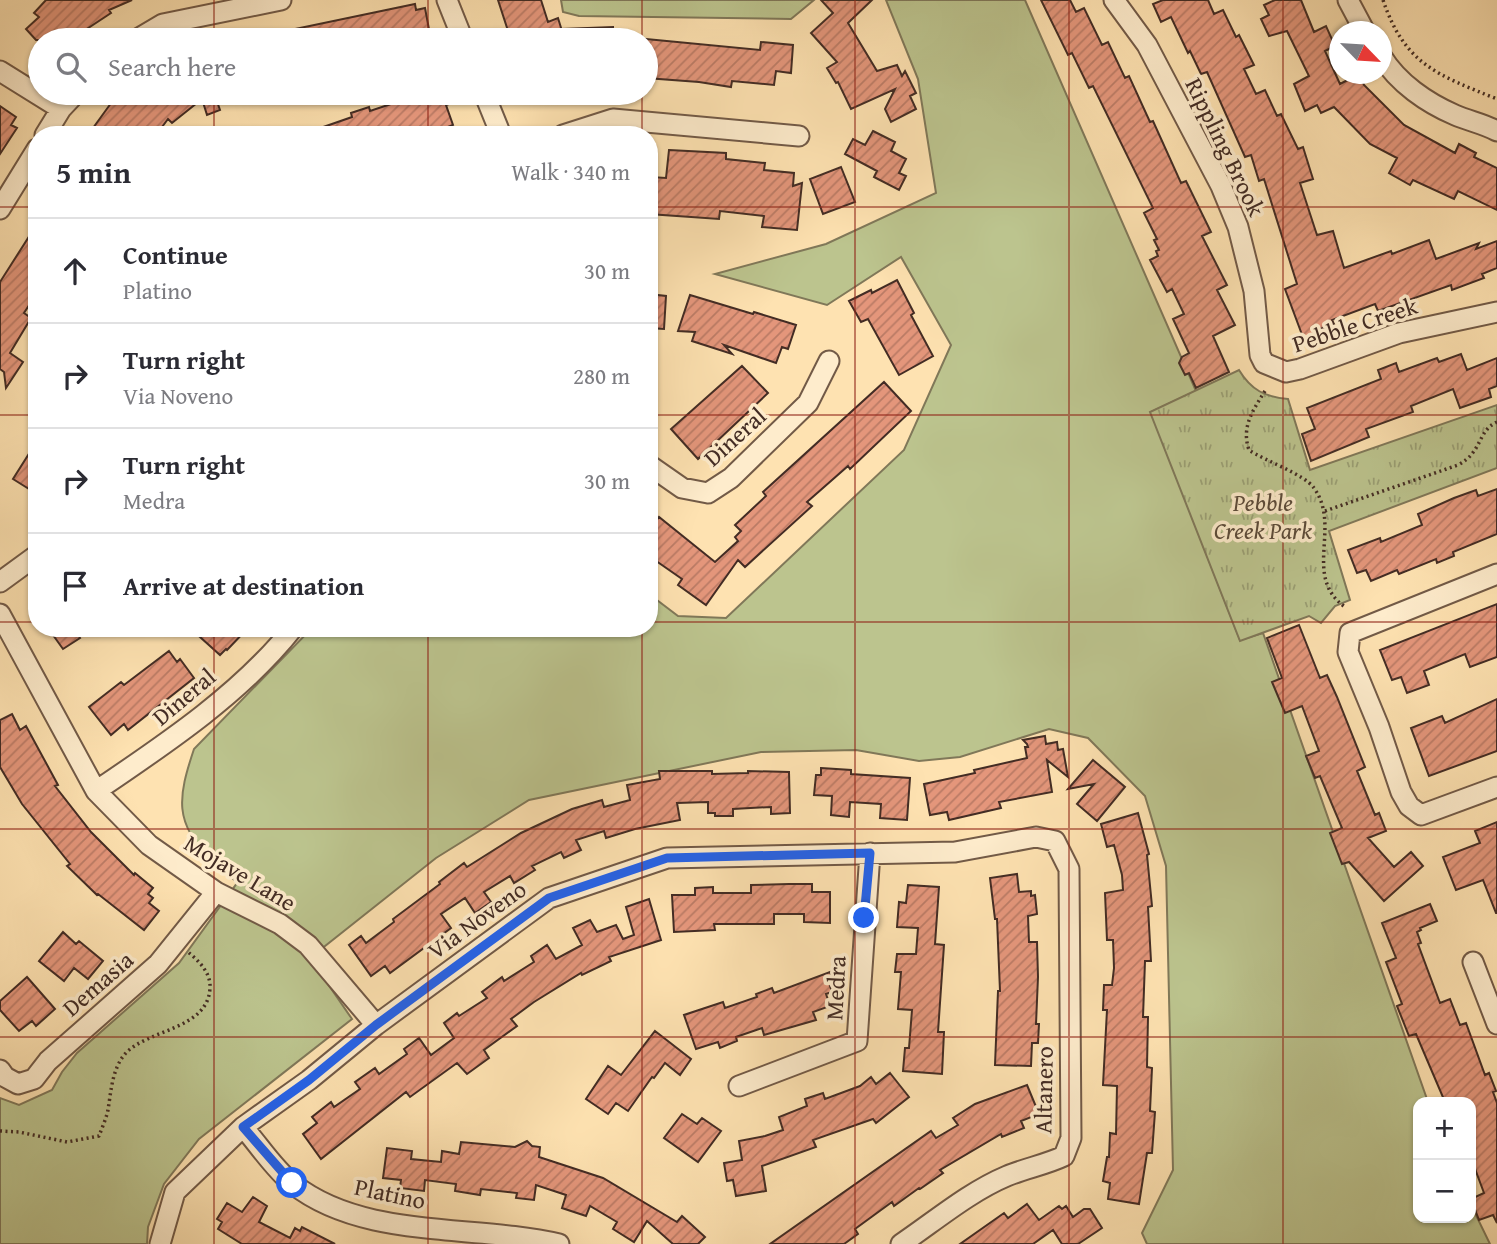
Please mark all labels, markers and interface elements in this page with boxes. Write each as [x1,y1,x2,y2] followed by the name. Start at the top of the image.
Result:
[1329,21,1392,84] north arrow
[28,28,658,105] search box
[108,47,236,86] text: Search here
[52,48,90,86] icon: search
[1177,71,1275,223] street label: Rippling Brook
[56,150,131,194] text: 5 min
[511,155,630,188] text: Walk · 340 m
[123,235,228,274] text: Continue
[56,252,94,290] icon: ahead
[584,254,630,287] text: 30 m
[123,274,192,307] text: Platino
[1288,288,1423,361] street label: Pebble Creek
[123,340,245,379] text: Turn right
[56,357,94,395] icon: right
[573,359,630,392] text: 280 m
[123,379,233,412] text: Via Noveno
[696,399,774,474] street label: Dineral
[123,445,245,484] text: Turn right
[56,462,94,500] icon: right
[584,464,630,497] text: 30 m
[123,484,185,517] text: Medra
[1214,485,1312,548] park label: Pebble Creek Park
[123,566,364,605] text: Arrive at destination
[56,567,94,605] icon: arrive
[144,659,223,734] street label: Dineral
[178,825,303,920] street label: Mojave Lane
[420,872,533,968] street label: Via Noveno
[848,902,879,933] route end
[54,942,141,1025] street label: Demasia
[816,954,855,1021] street label: Medra
[1025,1046,1062,1134] street label: Altanero
[1413,1097,1476,1223] map controls
[1413,1097,1476,1160] button: +
[1413,1160,1476,1223] button: −
[276,1167,307,1198] route start
[351,1169,429,1218] street label: Platino

